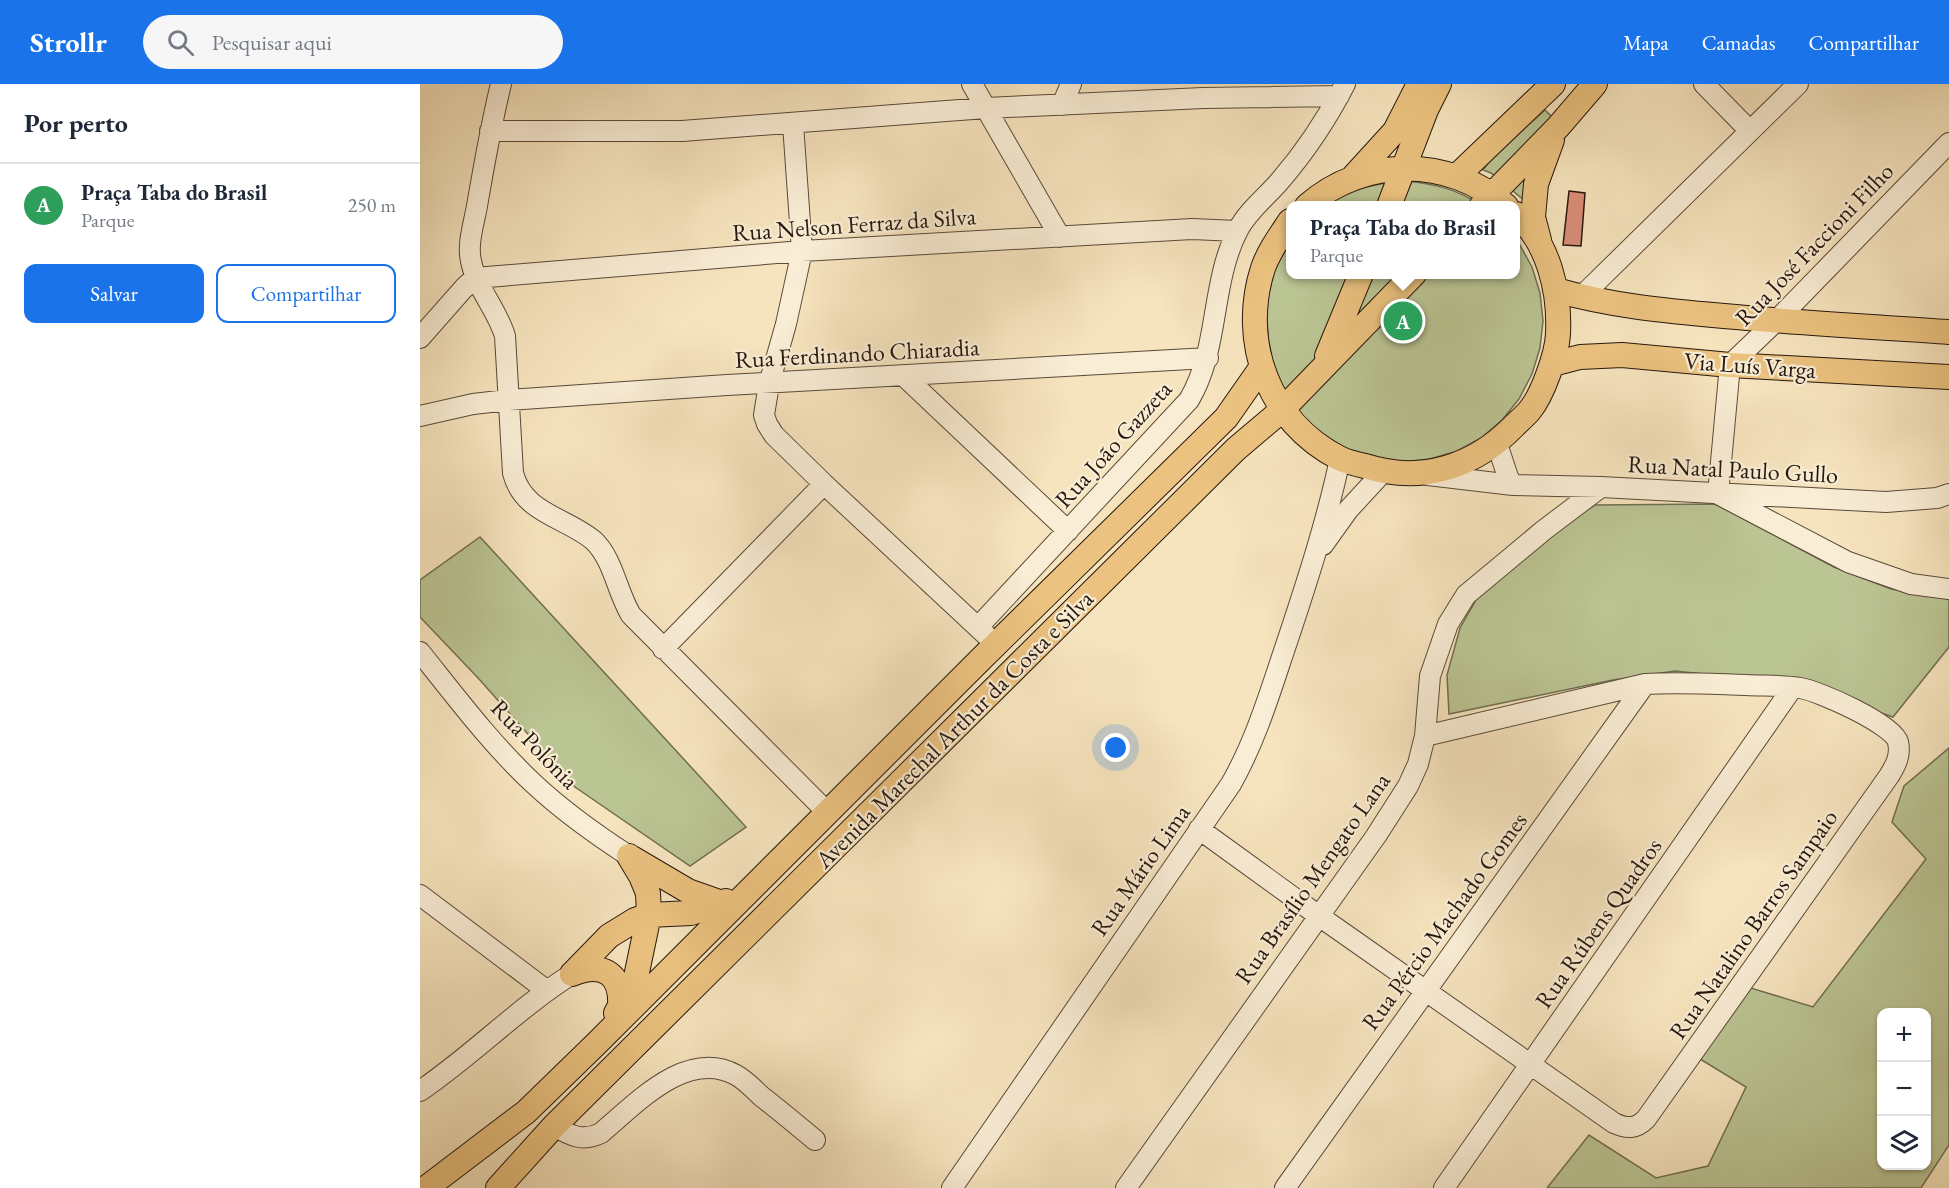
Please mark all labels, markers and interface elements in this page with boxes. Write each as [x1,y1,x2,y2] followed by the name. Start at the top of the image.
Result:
[143,15,563,69] search box
[30,24,107,60] text: Strollr
[164,26,197,59] icon: search
[212,28,332,57] text: Pesquisar aqui
[1623,29,1669,56] text: Mapa
[1702,29,1775,56] text: Camadas
[1808,29,1919,56] text: Compartilhar
[24,106,128,140] text: Por perto
[1728,156,1900,332] street label: Rua José Faccioni Filho
[81,178,267,207] text: Praça Taba do Brasil
[36,192,51,218] text: A
[348,192,396,218] text: 250 m
[731,200,977,248] street label: Rua Nelson Ferraz da Silva
[1286,201,1520,279] popup
[81,207,134,233] text: Parque
[1310,213,1496,242] text: Praça Taba do Brasil
[1310,242,1363,268] text: Parque
[24,264,204,323] button: Salvar
[216,264,396,323] button: Compartilhar
[1384,298,1422,344] pin: A
[734,331,981,375] street label: Rua Ferdinando Chiaradia
[1683,345,1818,385] street label: Via Luís Varga
[1048,373,1179,514] street label: Rua João Gazzeta
[1627,448,1839,490] street label: Rua Natal Paulo Gullo
[808,583,1100,875] street label: Avenida Marechal Arthur da Costa e Silva
[484,692,586,796] street label: Rua Polônia
[1101,733,1130,762] your location
[1227,766,1397,990] street label: Rua Brasílio Mengato Lana
[1083,798,1197,942] street label: Rua Mário Lima
[1662,803,1844,1045] street label: Rua Natalino Barros Sampaio
[1354,806,1534,1036] street label: Rua Pércio Machado Gomes
[1528,832,1668,1014] street label: Rua Rúbens Quadros
[1877,1008,1931,1170] map controls
[1877,1008,1931,1062] button: +
[1877,1062,1931,1116] button: −
[1877,1116,1931,1170] button: layers

